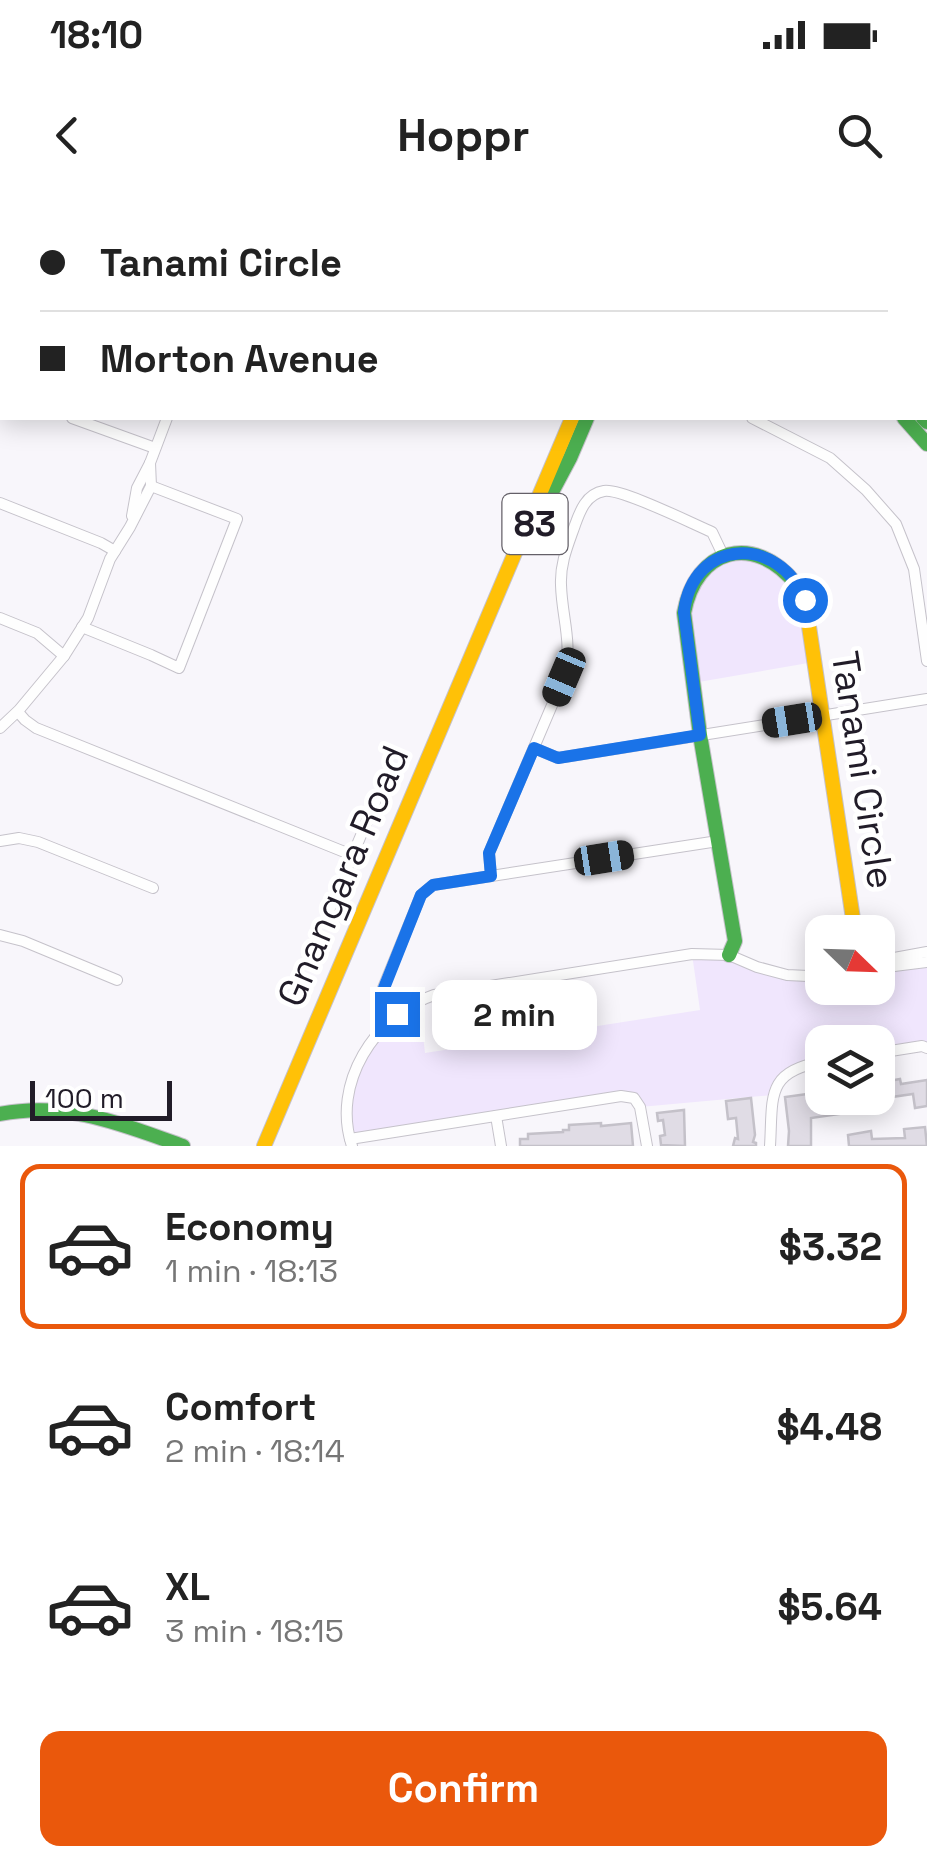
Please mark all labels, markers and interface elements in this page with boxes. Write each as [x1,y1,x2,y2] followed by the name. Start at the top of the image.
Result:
[50,11,143,59] text: 18:10
[397,107,530,164] text: Hoppr
[40,108,95,163] icon: back
[832,108,887,163] icon: search
[100,239,342,287] text: Tanami Circle
[100,335,379,383] text: Morton Avenue
[502,494,568,554] road number: 83
[783,578,828,623] route start
[538,644,590,710] car
[821,648,905,892] street label: Tanami Circle
[760,700,824,740] car
[267,739,419,1013] street label: Gnangara Road
[572,838,636,878] car
[805,915,895,1005] north arrow
[805,915,895,1115] map controls
[432,979,597,1049] callout: 2 min
[375,992,420,1037] route end
[473,995,556,1035] text: 2 min
[805,1025,895,1115] button: layers
[30,1076,172,1120] scale bar
[45,1080,124,1116] text: 100 m
[45,1202,135,1292] icon: car
[165,1203,334,1251] text: Economy
[779,1223,882,1271] text: $3.32
[165,1251,338,1291] text: 1 min · 18:13
[45,1382,135,1472] icon: car
[165,1383,316,1431] text: Comfort
[777,1403,882,1451] text: $4.48
[165,1431,345,1471] text: 2 min · 18:14
[45,1562,135,1652] icon: car
[165,1563,210,1611] text: XL
[778,1583,882,1631] text: $5.64
[165,1611,344,1651] text: 3 min · 18:15
[40,1731,887,1846] button: Confirm

